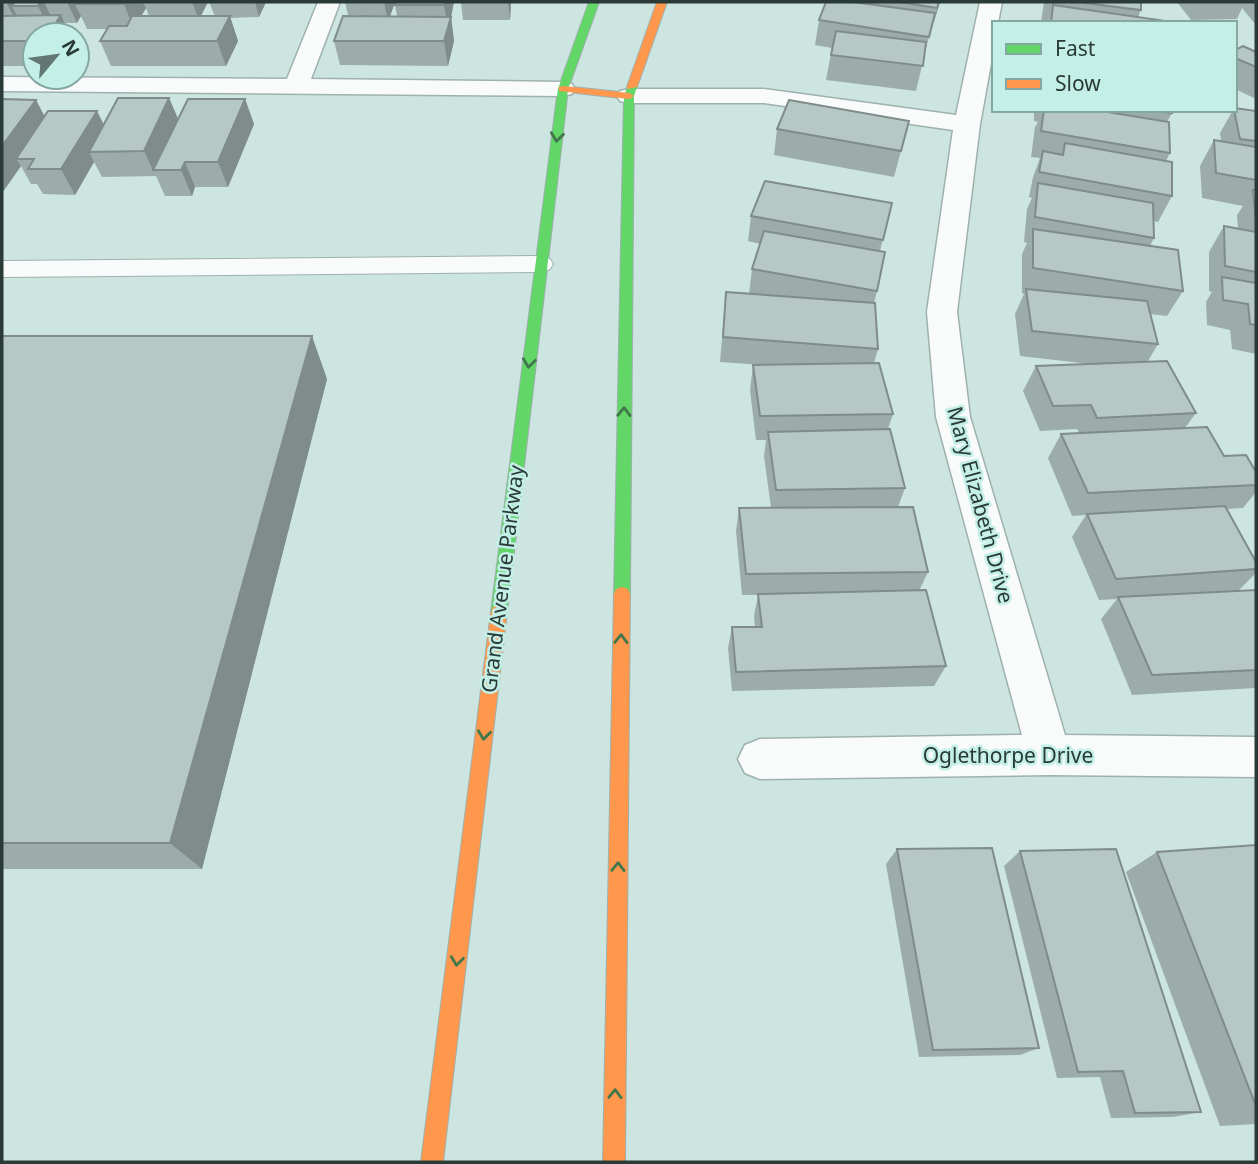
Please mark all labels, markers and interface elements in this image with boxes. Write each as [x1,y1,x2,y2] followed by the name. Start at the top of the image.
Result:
[21,21,91,91] north arrow
[992,21,1237,112] legend
[1055,34,1096,62] text: Fast
[56,35,86,61] text: N
[1055,69,1101,97] text: Slow
[549,131,564,143] one-way arrow
[521,357,536,369] one-way arrow
[941,403,1021,606] street label: Mary Elizabeth Drive
[617,406,632,417] one-way arrow
[474,463,530,694] street label: Grand Avenue Parkway
[613,633,629,644] one-way arrow
[476,729,491,741] one-way arrow
[923,741,1093,769] street label: Oglethorpe Drive
[610,861,626,871] one-way arrow
[449,955,464,967] one-way arrow
[607,1088,623,1099] one-way arrow

